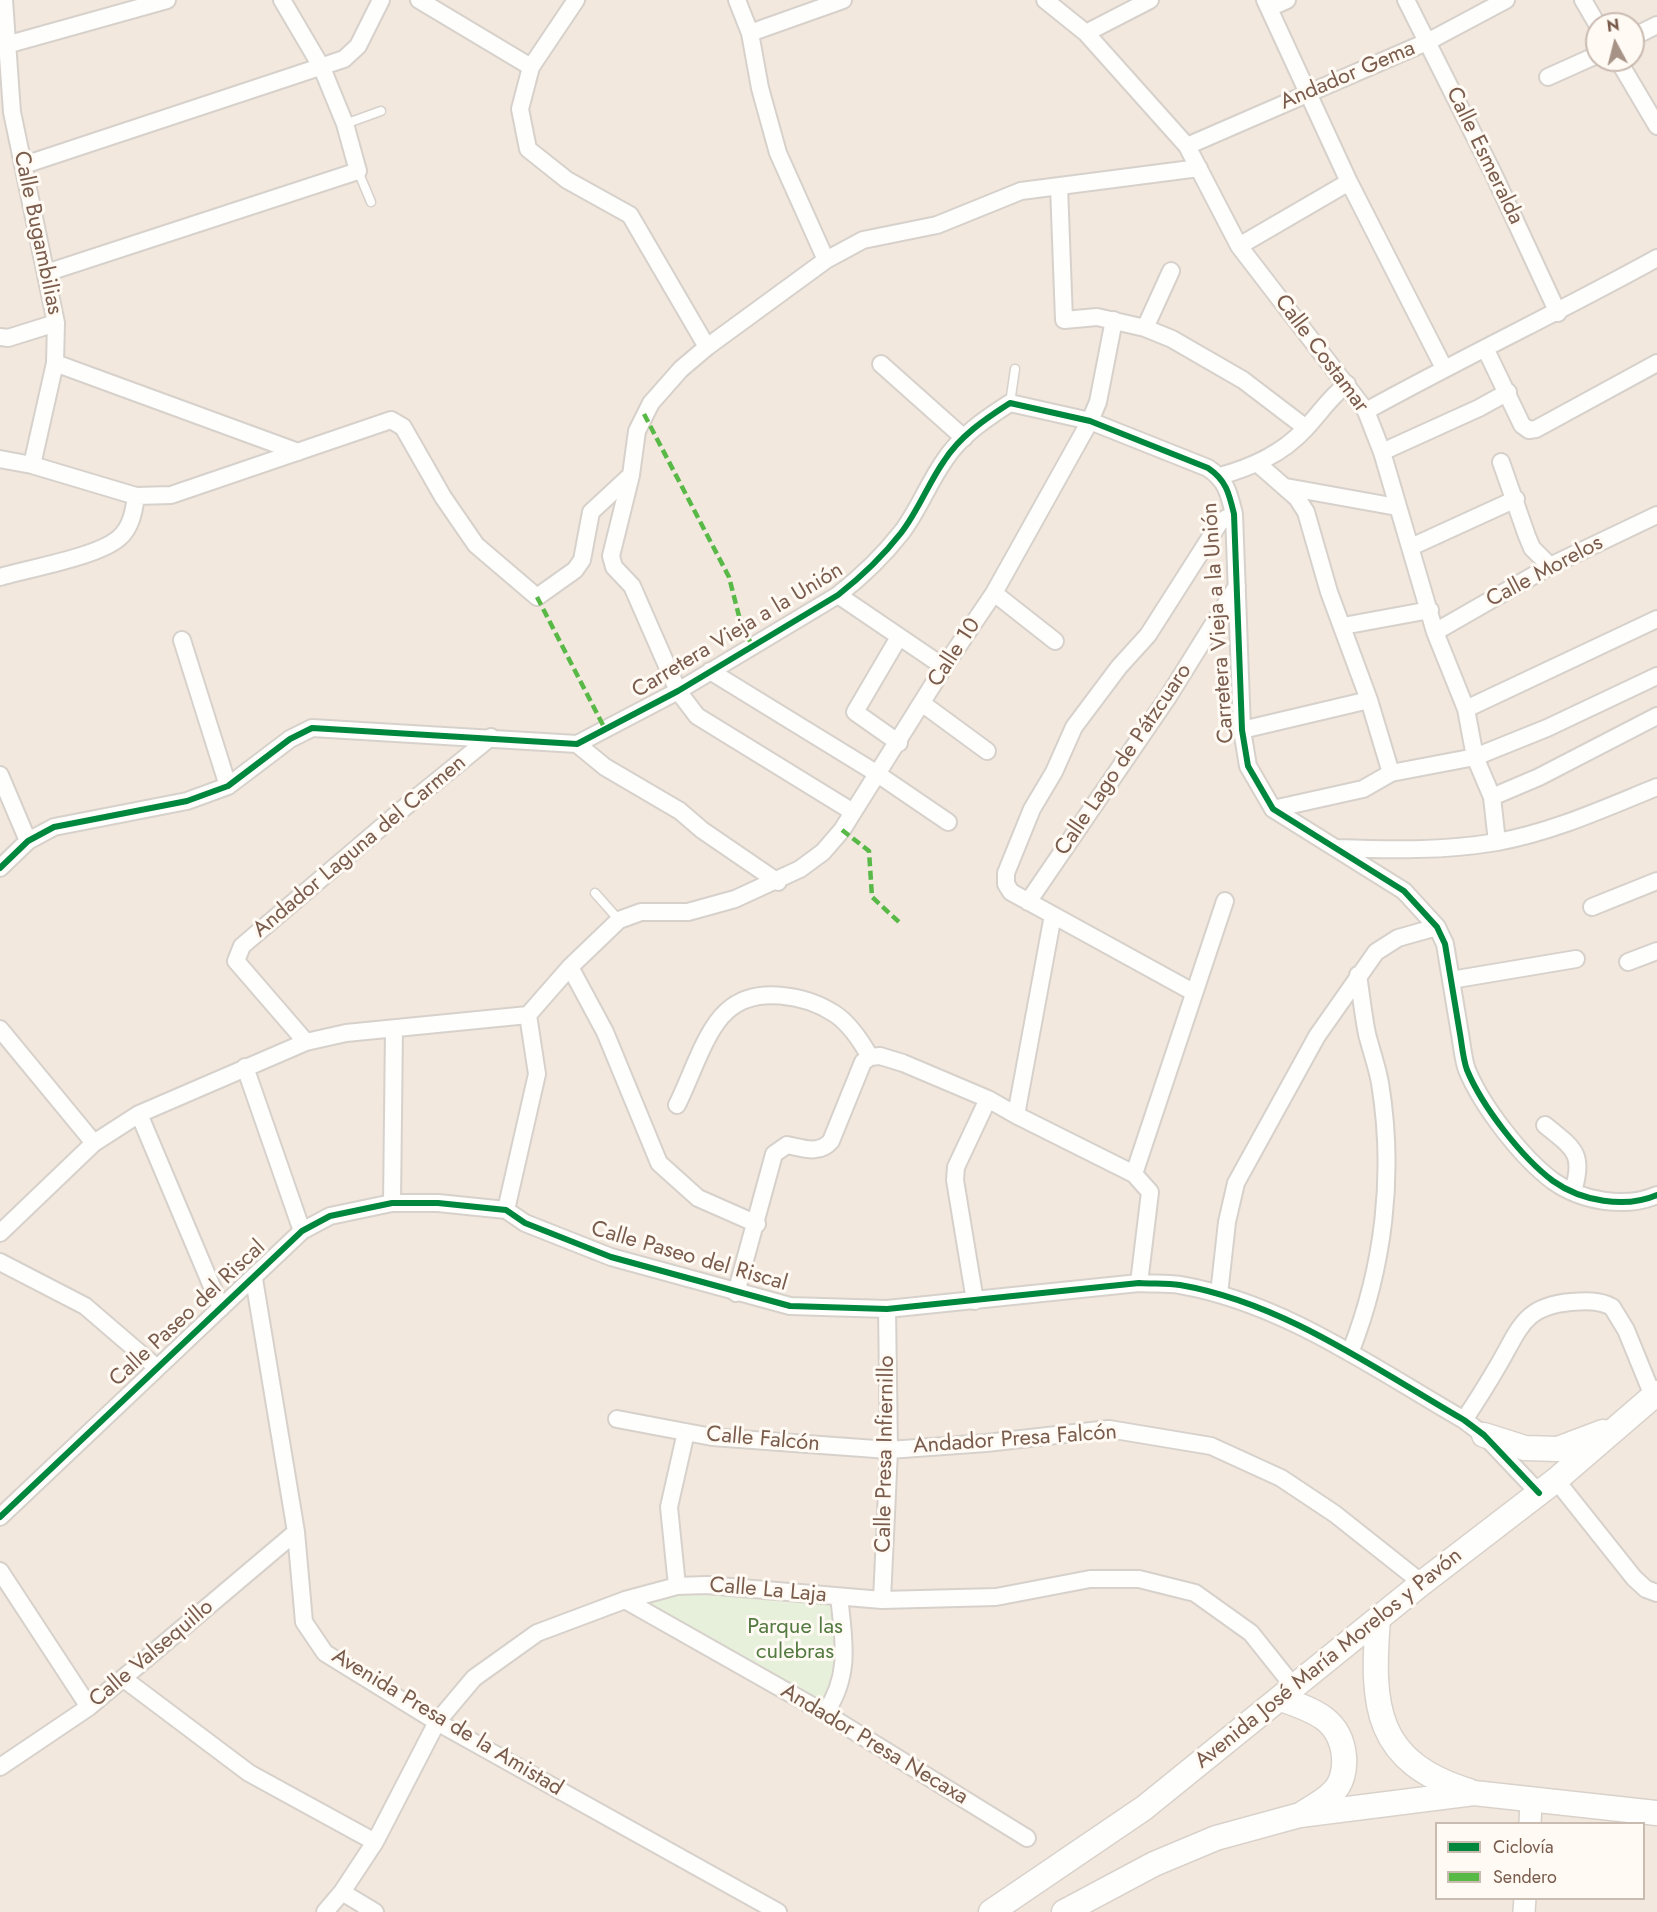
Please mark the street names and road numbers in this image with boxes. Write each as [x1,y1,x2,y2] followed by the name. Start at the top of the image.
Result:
[1277,36,1419,116] street label: Andador Gema
[1439,83,1529,229] street label: Calle Esmeralda
[7,149,67,317] street label: Calle Bugambilias
[1268,290,1374,418] street label: Calle Costamar
[1197,502,1241,744] street label: Carretera Vieja a la Unión
[1482,530,1608,614] street label: Calle Morelos
[628,558,848,704] street label: Carretera Vieja a la Unión
[923,614,987,692] street label: Calle 10
[1050,659,1198,861] street label: Calle Lago de Pátzcuaro
[248,750,472,944] street label: Andador Laguna del Carmen
[588,1216,790,1298] street label: Calle Paseo del Riscal
[105,1235,271,1393] street label: Calle Paseo del Riscal
[871,1355,901,1553] street label: Calle Presa Infiernillo
[912,1420,1118,1460] street label: Andador Presa Falcón
[705,1422,821,1458] street label: Calle Falcón
[1190,1543,1468,1775] street label: Avenida José María Morelos y Pavón
[708,1573,828,1609] street label: Calle La Laja
[85,1594,219,1714] street label: Calle Valsequillo
[327,1644,567,1802] street label: Avenida Presa de la Amistad
[776,1679,972,1811] street label: Andador Presa Necaxa

